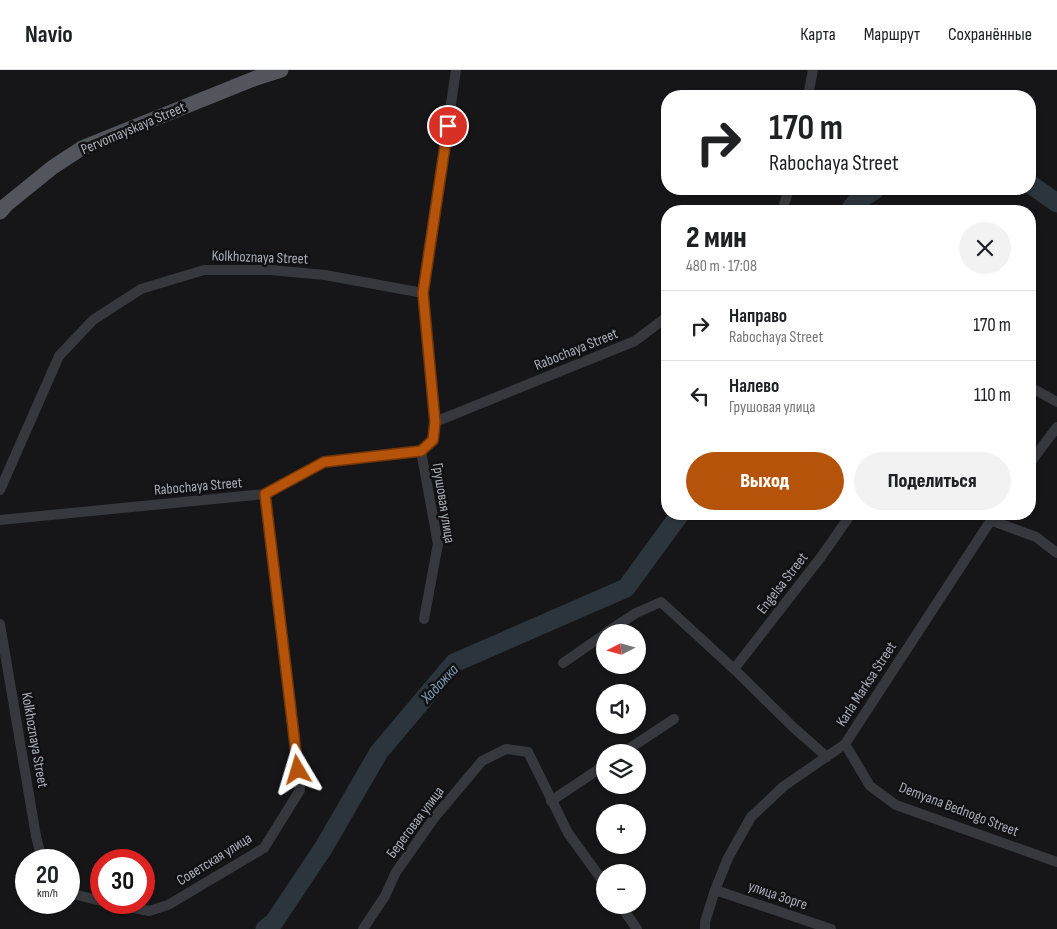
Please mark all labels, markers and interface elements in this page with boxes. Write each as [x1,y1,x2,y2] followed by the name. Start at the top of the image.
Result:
[25,20,73,49] text: Navio
[800,24,836,45] text: Карта
[864,24,920,45] text: Маршрут
[948,24,1032,45] text: Сохранённые
[78,98,189,159] street label: Pervomayskaya Street
[427,105,469,147] pin
[769,107,843,150] text: 170 m
[686,110,751,175] icon: right
[434,112,462,140] icon: arrive
[769,150,899,177] text: Rabochaya Street
[686,220,747,256] text: 2 мин
[959,222,1011,274] button: close
[211,246,309,269] street label: Kolkhoznaya Street
[686,257,757,276] text: 480 m · 17:08
[729,305,787,328] text: Направо
[686,312,714,340] icon: right
[973,314,1011,337] text: 170 m
[532,324,621,375] street label: Rabochaya Street
[729,328,823,347] text: Rabochaya Street
[729,375,779,398] text: Налево
[686,382,714,410] icon: left
[974,384,1011,407] text: 110 m
[729,398,815,417] text: Грушовая улица
[686,452,844,510] button: Выход
[854,452,1011,510] button: Поделиться
[428,462,459,545] street label: Грушовая улица
[153,473,243,500] street label: Rabochaya Street
[753,549,812,618] street label: Engelsa Street
[596,624,646,674] north arrow
[596,624,646,914] map controls
[832,638,901,730] street label: Karla Marksa Street
[417,660,463,708] water label: Хадажка
[596,684,646,734] button: sound
[17,691,52,790] street label: Kolkhoznaya Street
[271,743,323,795] position arrow
[596,744,646,794] button: layers
[896,778,1022,841] street label: Demyana Bednogo Street
[382,782,449,862] street label: Береговая улица
[596,804,646,854] button: +
[173,829,256,890] street label: Советская улица
[90,849,155,914] speed limit sign: 30
[36,860,59,891] text: 20
[596,864,646,914] button: −
[746,876,810,915] street label: улица Зорге
[37,886,58,901] text: km/h

